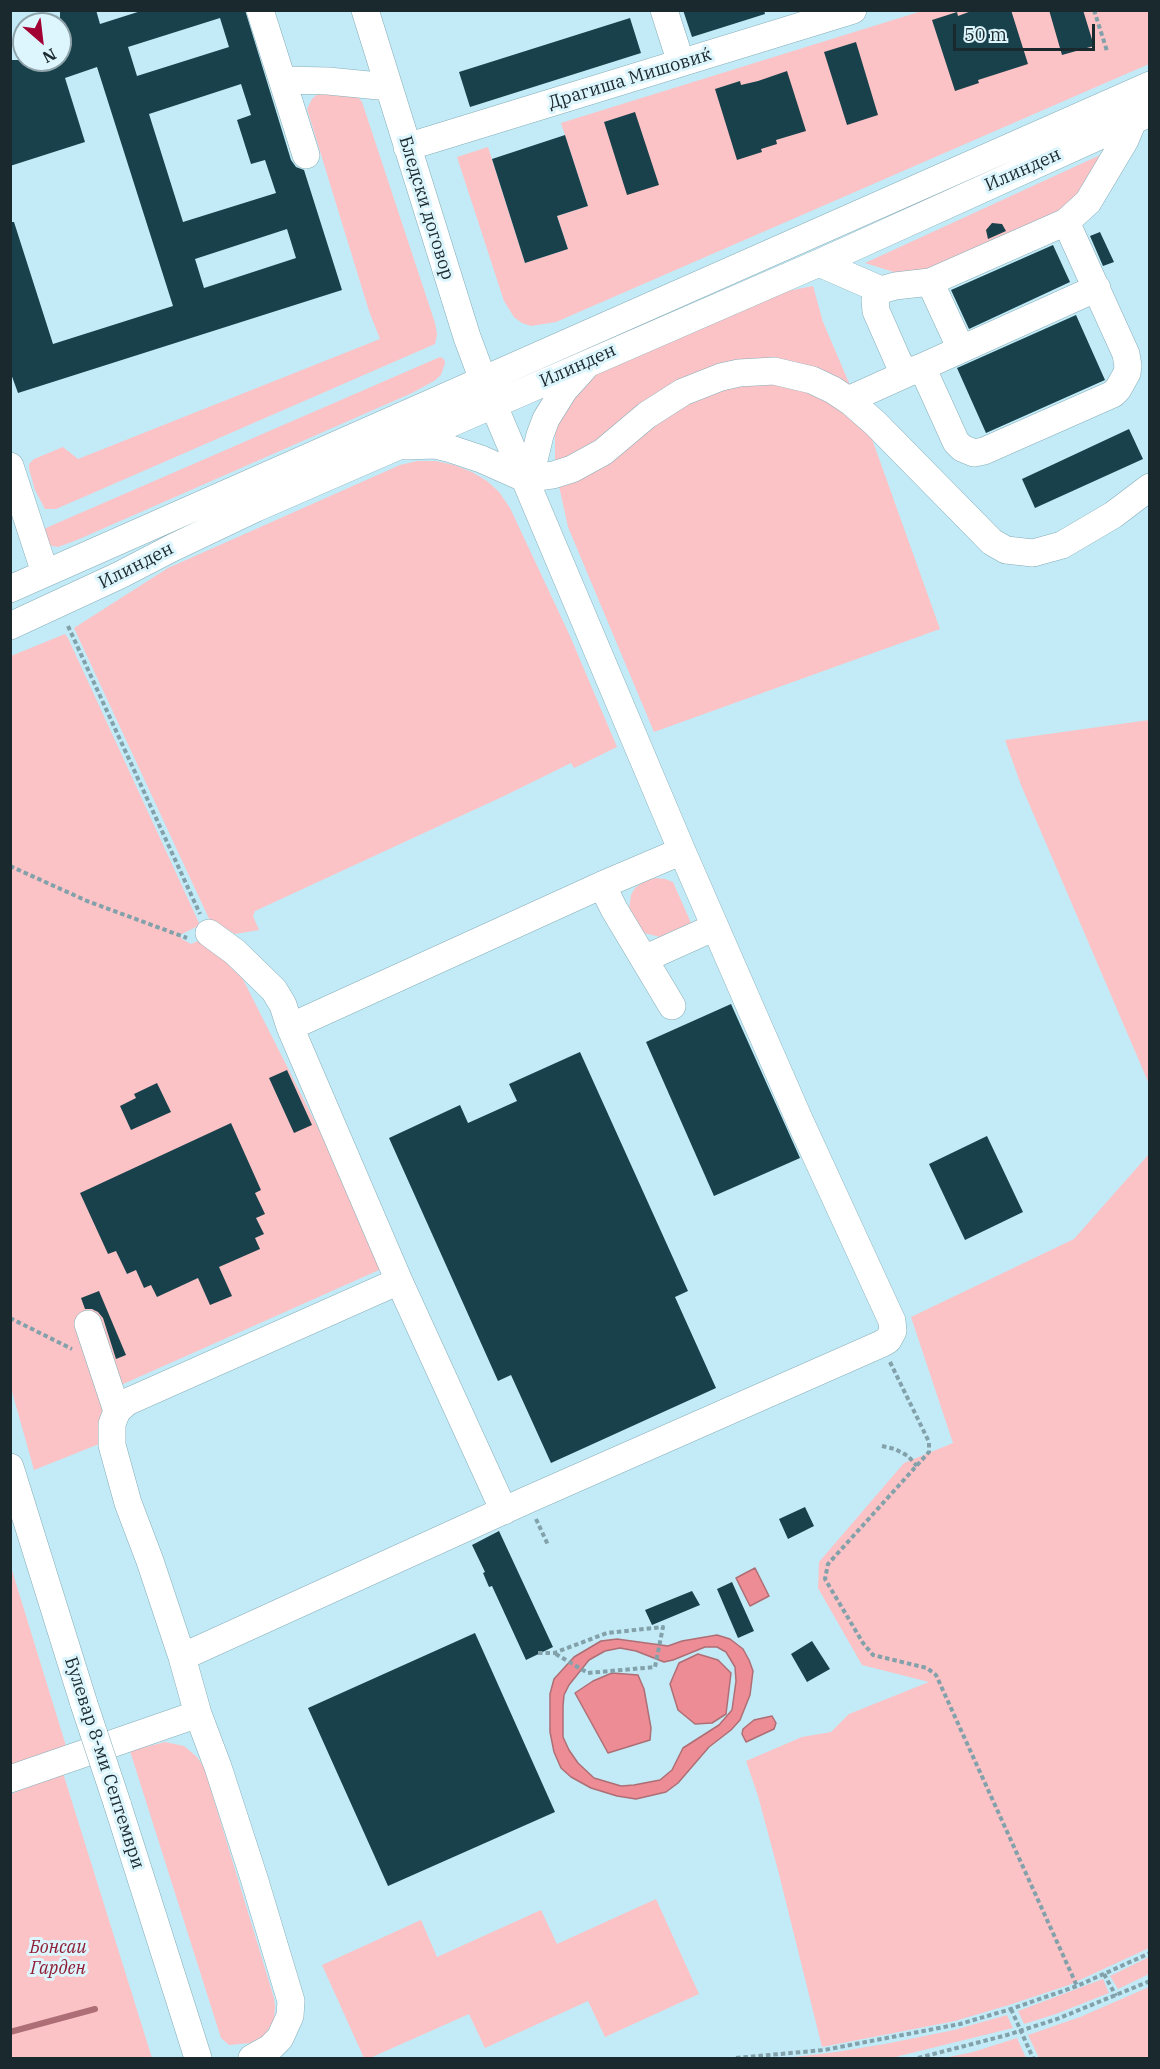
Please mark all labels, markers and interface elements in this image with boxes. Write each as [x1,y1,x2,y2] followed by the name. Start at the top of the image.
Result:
[12,12,72,72] north arrow
[956,12,1098,50] scale bar
[964,23,1007,46] text: 50 m
[39,44,60,68] text: N
[546,44,714,114] street label: Драгиша Мишовиќ
[394,133,458,283] street label: Бледски договор
[982,144,1064,196] street label: Илинден
[537,340,619,392] street label: Илинден
[95,538,177,594] street label: Илинден
[59,1654,149,1872] street label: Булевар 8-ми Септември
[30,1937,86,1980] park label: Бонсаи Гарден

